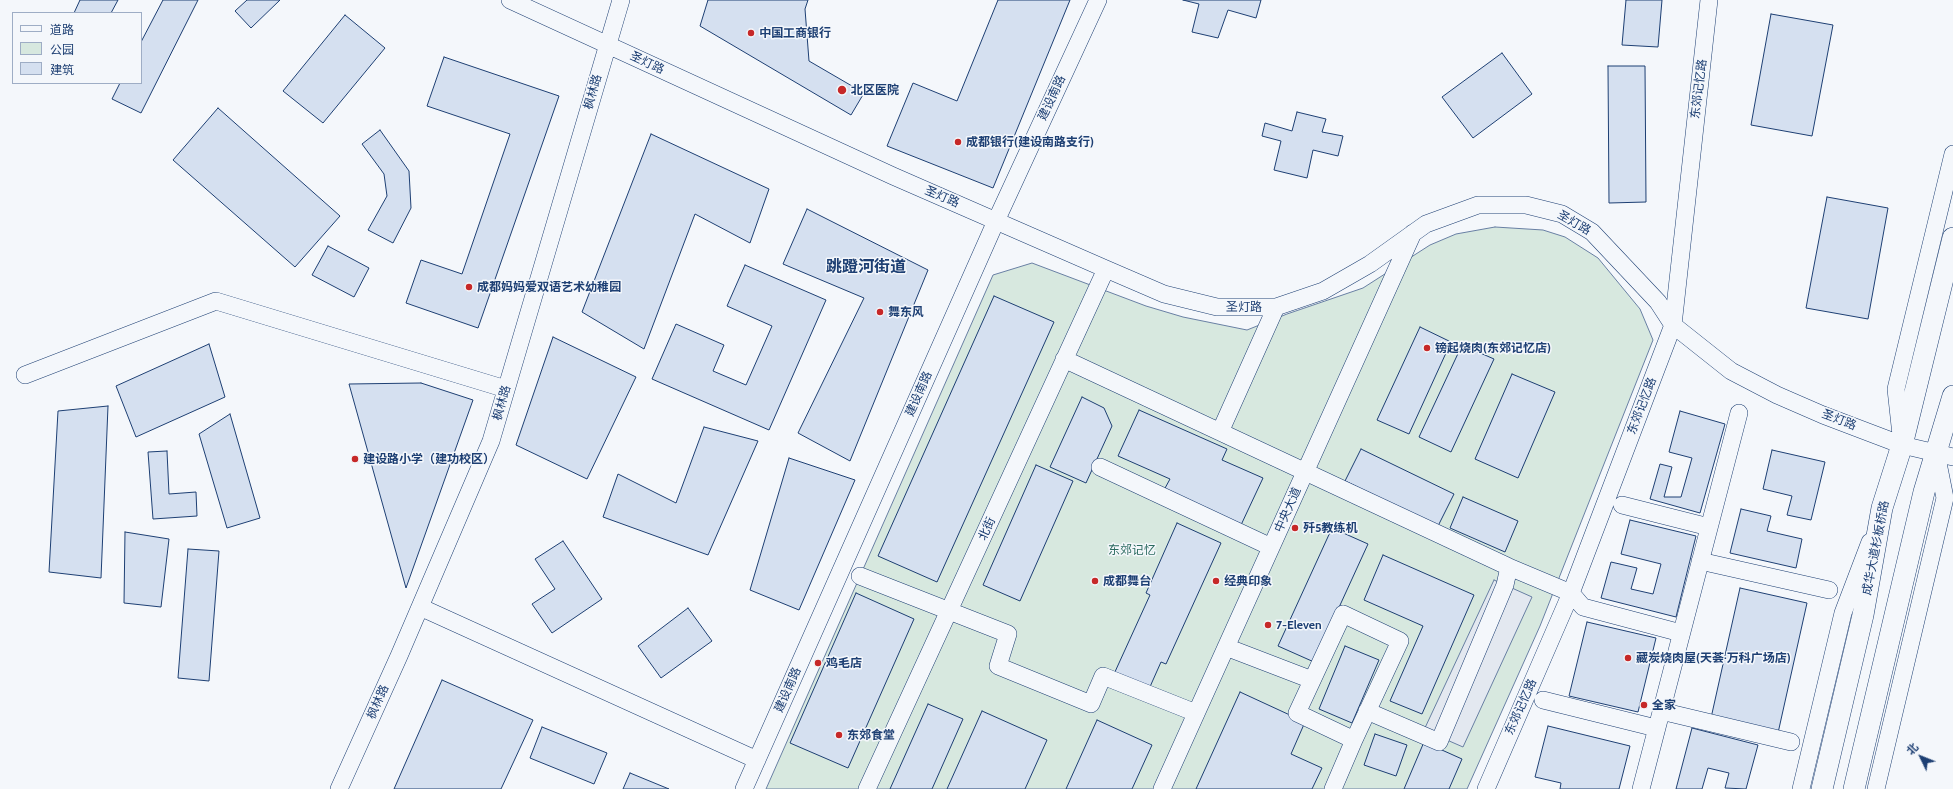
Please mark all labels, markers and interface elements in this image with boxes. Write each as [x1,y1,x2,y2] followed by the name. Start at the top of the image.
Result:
[12,12,142,84] legend
[50,22,74,37] text: 道路
[759,26,831,40] place label: 中国工商银行
[746,28,756,38] marker: 中国工商银行
[50,42,74,57] text: 公园
[628,49,666,77] street label: 圣灯路
[1688,58,1710,120] street label: 东郊记忆路
[50,62,74,77] text: 建筑
[581,73,605,111] street label: 枫林路
[1035,73,1069,123] street label: 建设南路
[851,83,899,97] place label: 北区医院
[836,84,848,96] marker: 北区医院
[966,135,1094,149] place label: 成都银行(建设南路支行)
[953,137,963,147] marker: 成都银行(建设南路支行)
[923,183,961,211] street label: 圣灯路
[1555,208,1593,238] street label: 圣灯路
[826,257,906,277] district label: 跳蹬河街道
[477,280,621,294] place label: 成都妈妈爱双语艺术幼稚园
[464,282,474,292] marker: 成都妈妈爱双语艺术幼稚园
[1226,300,1262,314] street label: 圣灯路
[888,305,924,319] place label: 舞东风
[875,307,885,317] marker: 舞东风
[1435,341,1551,355] place label: 镑起烧肉(东郊记忆店)
[1422,343,1432,353] marker: 镑起烧肉(东郊记忆店)
[903,369,935,419] street label: 建设南路
[1625,375,1659,437] street label: 东郊记忆路
[490,384,514,422] street label: 枫林路
[1820,407,1858,433] street label: 圣灯路
[363,452,495,466] place label: 建设路小学（建功校区）
[350,454,360,464] marker: 建设路小学（建功校区）
[1272,485,1304,535] street label: 中央大道
[1860,500,1892,596] street label: 成华大道杉板桥路
[975,515,999,543] street label: 北街
[1303,521,1357,535] place label: 歼5教练机
[1290,523,1300,533] marker: 歼5教练机
[1108,543,1156,557] park label: 东郊记忆
[1103,574,1151,588] place label: 成都舞台
[1224,574,1272,588] place label: 经典印象
[1090,576,1100,586] marker: 成都舞台
[1211,576,1221,586] marker: 经典印象
[1276,618,1322,632] place label: 7-Eleven
[1263,620,1273,630] marker: 7-Eleven
[1636,651,1791,665] place label: 藏炭烧肉屋(天荟·万科广场店)
[1623,653,1633,663] marker: 藏炭烧肉屋(天荟·万科广场店)
[826,656,862,670] place label: 鸡毛店
[813,658,823,668] marker: 鸡毛店
[772,665,804,715] street label: 建设南路
[1502,677,1540,737] street label: 东郊记忆路
[364,683,392,721] street label: 枫林路
[1652,698,1676,712] place label: 全家
[1639,700,1649,710] marker: 全家
[847,728,895,742] place label: 东郊食堂
[834,730,844,740] marker: 东郊食堂
[1901,737,1941,777] north arrow
[1903,740,1921,758] text: 北

